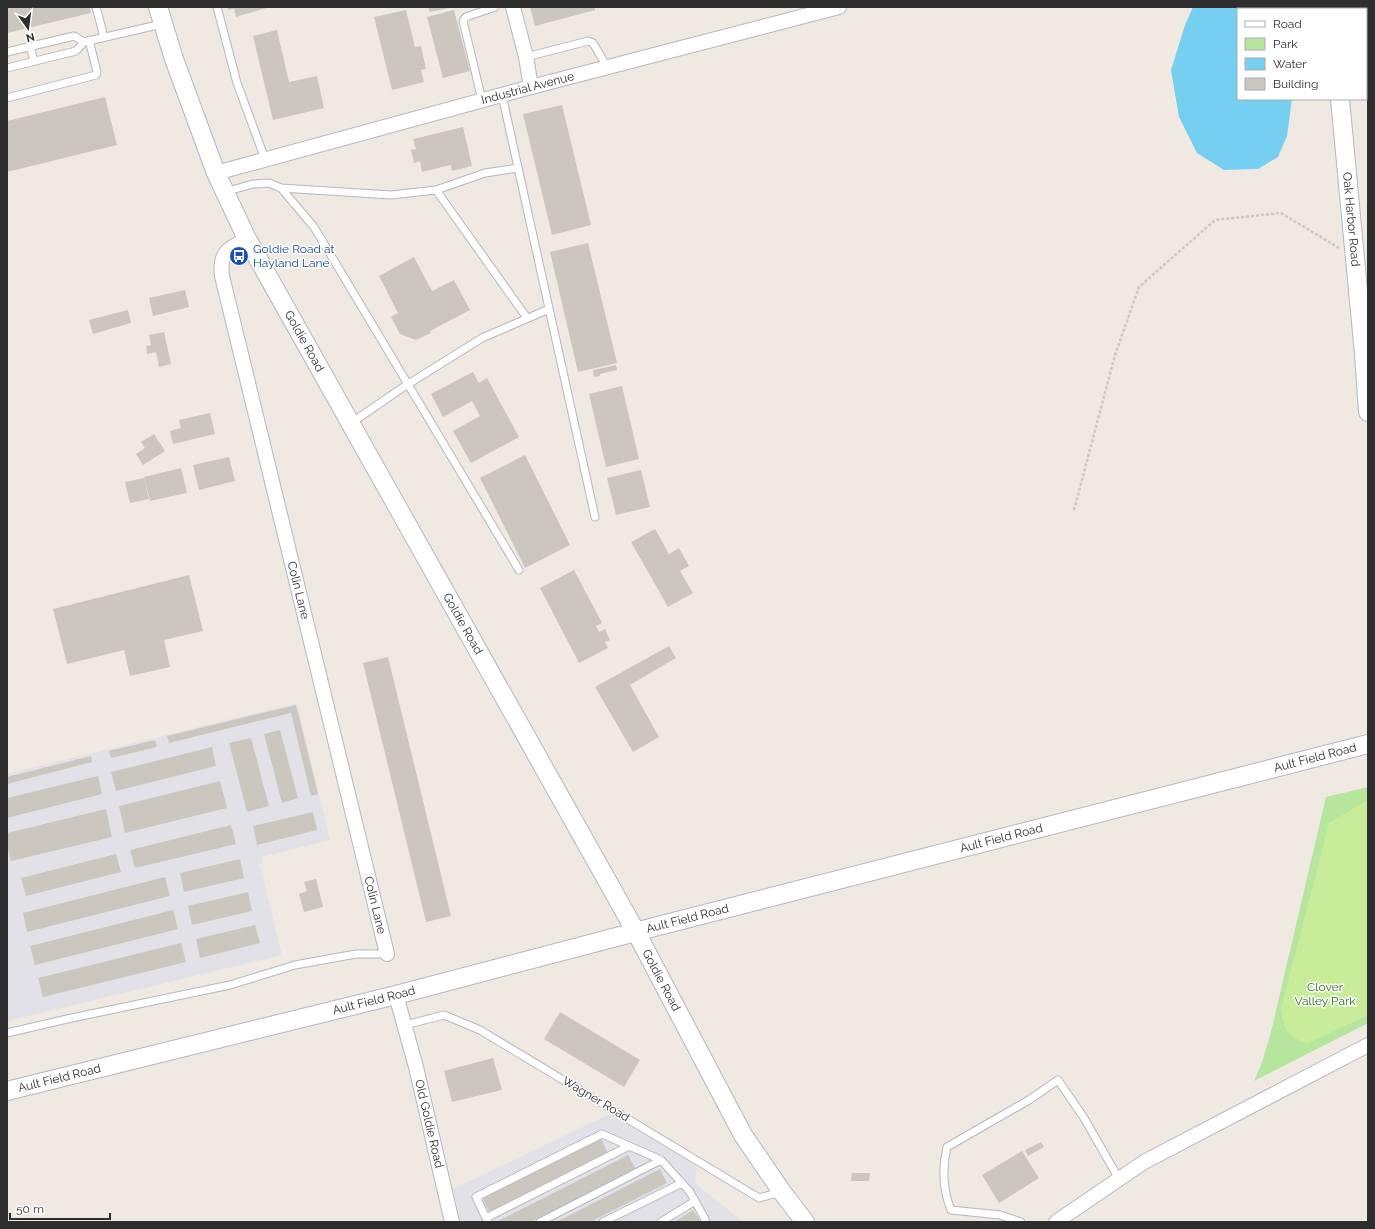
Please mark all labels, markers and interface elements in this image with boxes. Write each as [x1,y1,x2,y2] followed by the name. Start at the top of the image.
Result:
[8,8,48,48] north arrow
[1237,8,1367,100] legend
[1273,17,1302,31] text: Road
[25,30,36,45] text: N
[1273,37,1298,51] text: Park
[1273,57,1307,71] text: Water
[480,69,576,107] street label: Industrial Avenue
[1273,77,1319,91] text: Building
[1340,172,1363,267] street label: Oak Harbor Road
[253,242,335,270] place label: Goldie Road at Hayland Lane
[228,245,250,267] bus stop icon: Goldie Road at Hayland Lane
[282,308,327,374] street label: Goldie Road
[285,560,312,621] street label: Colin Lane
[440,591,486,657] street label: Goldie Road
[1272,740,1358,775] street label: Ault Field Road
[958,821,1044,855] street label: Ault Field Road
[361,875,389,935] street label: Colin Lane
[645,901,730,936] street label: Ault Field Road
[639,947,683,1014] street label: Goldie Road
[1294,980,1356,1008] park label: Clover Valley Park
[331,983,417,1017] street label: Ault Field Road
[17,1061,102,1095] street label: Ault Field Road
[560,1074,632,1124] street label: Wagner Road
[412,1078,446,1170] street label: Old Goldie Road
[10,1195,110,1221] scale bar
[16,1202,44,1216] text: 50 m

